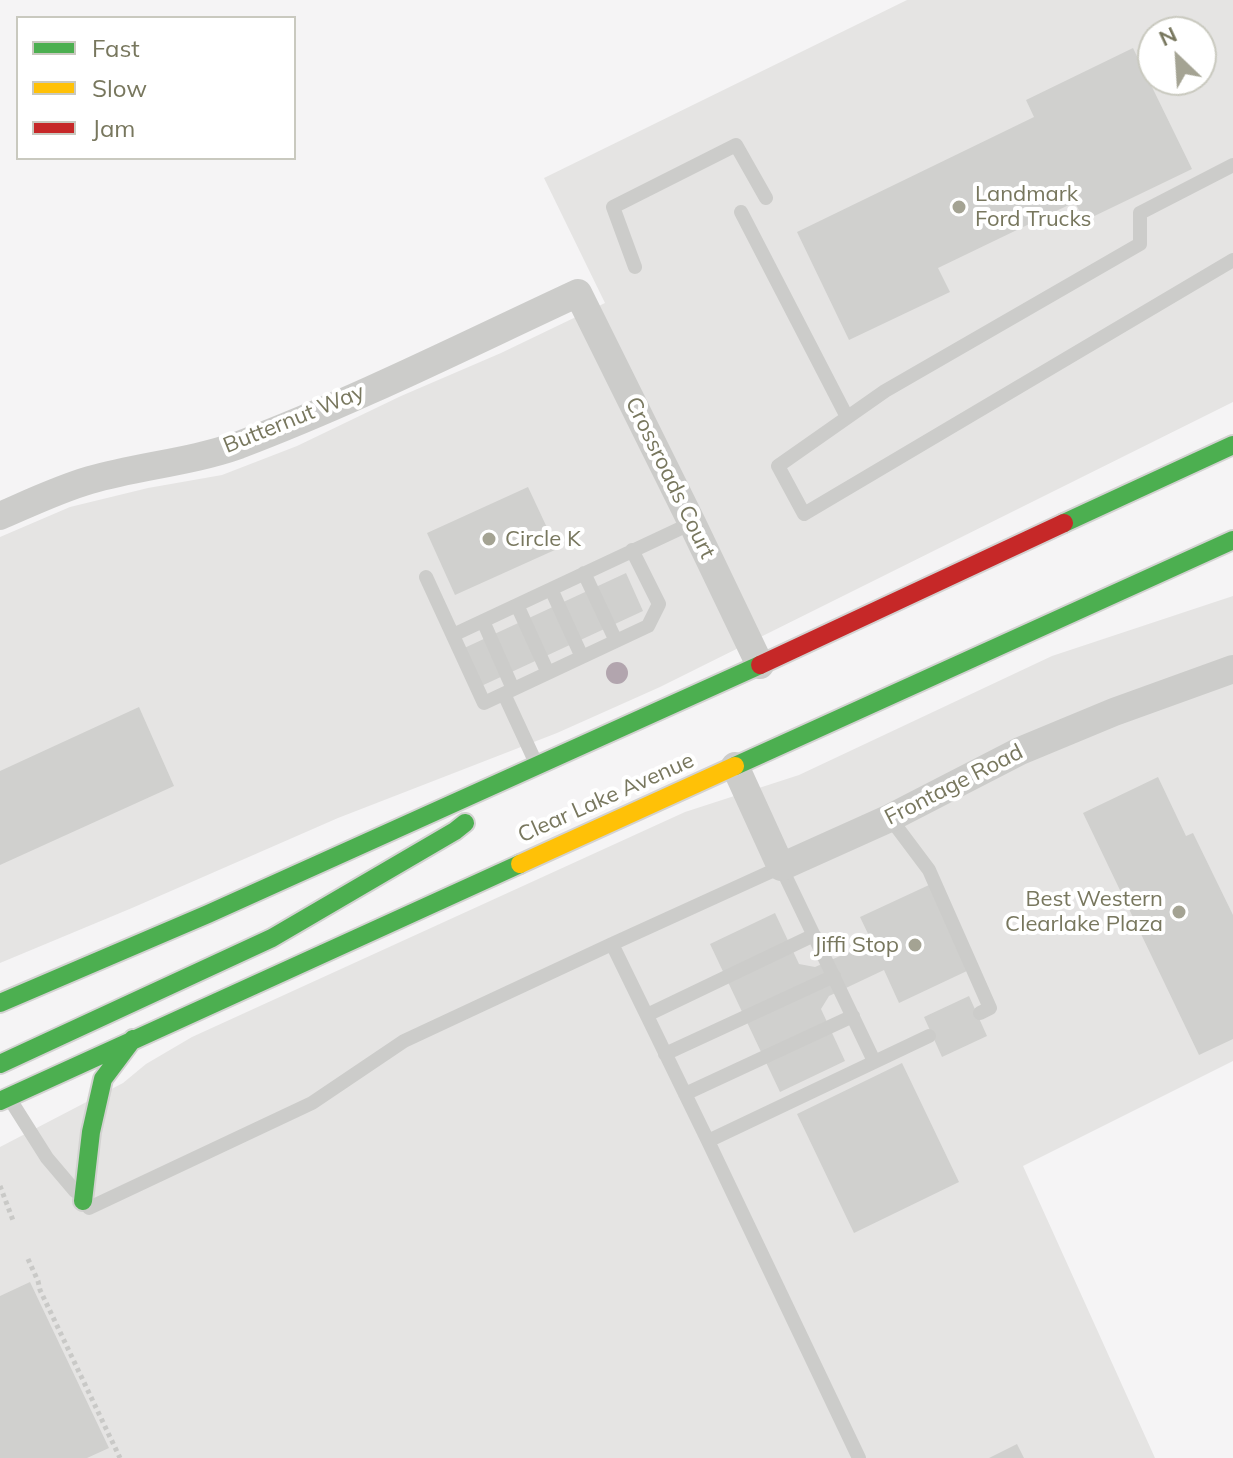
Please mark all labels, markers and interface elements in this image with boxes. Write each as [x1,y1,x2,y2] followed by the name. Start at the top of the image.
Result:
[16,16,296,160] legend
[1137,16,1217,96] north arrow
[1154,20,1181,52] text: N
[92,33,140,63] text: Fast
[92,73,147,103] text: Slow
[92,113,135,143] text: Jam
[975,181,1092,232] place label: Landmark Ford Trucks
[950,198,968,216] marker: Landmark Ford Trucks
[220,379,368,459] street label: Butternut Way
[619,393,721,563] street label: Crossroads Court
[505,526,581,552] place label: Circle K
[480,530,498,548] marker: Circle K
[881,739,1027,831] street label: Frontage Road
[514,747,698,849] street label: Clear Lake Avenue
[1005,886,1163,938] place label: Best Western Clearlake Plaza
[1170,903,1188,921] marker: Best Western Clearlake Plaza
[814,932,899,958] place label: Jiffi Stop
[906,936,924,954] marker: Jiffi Stop

